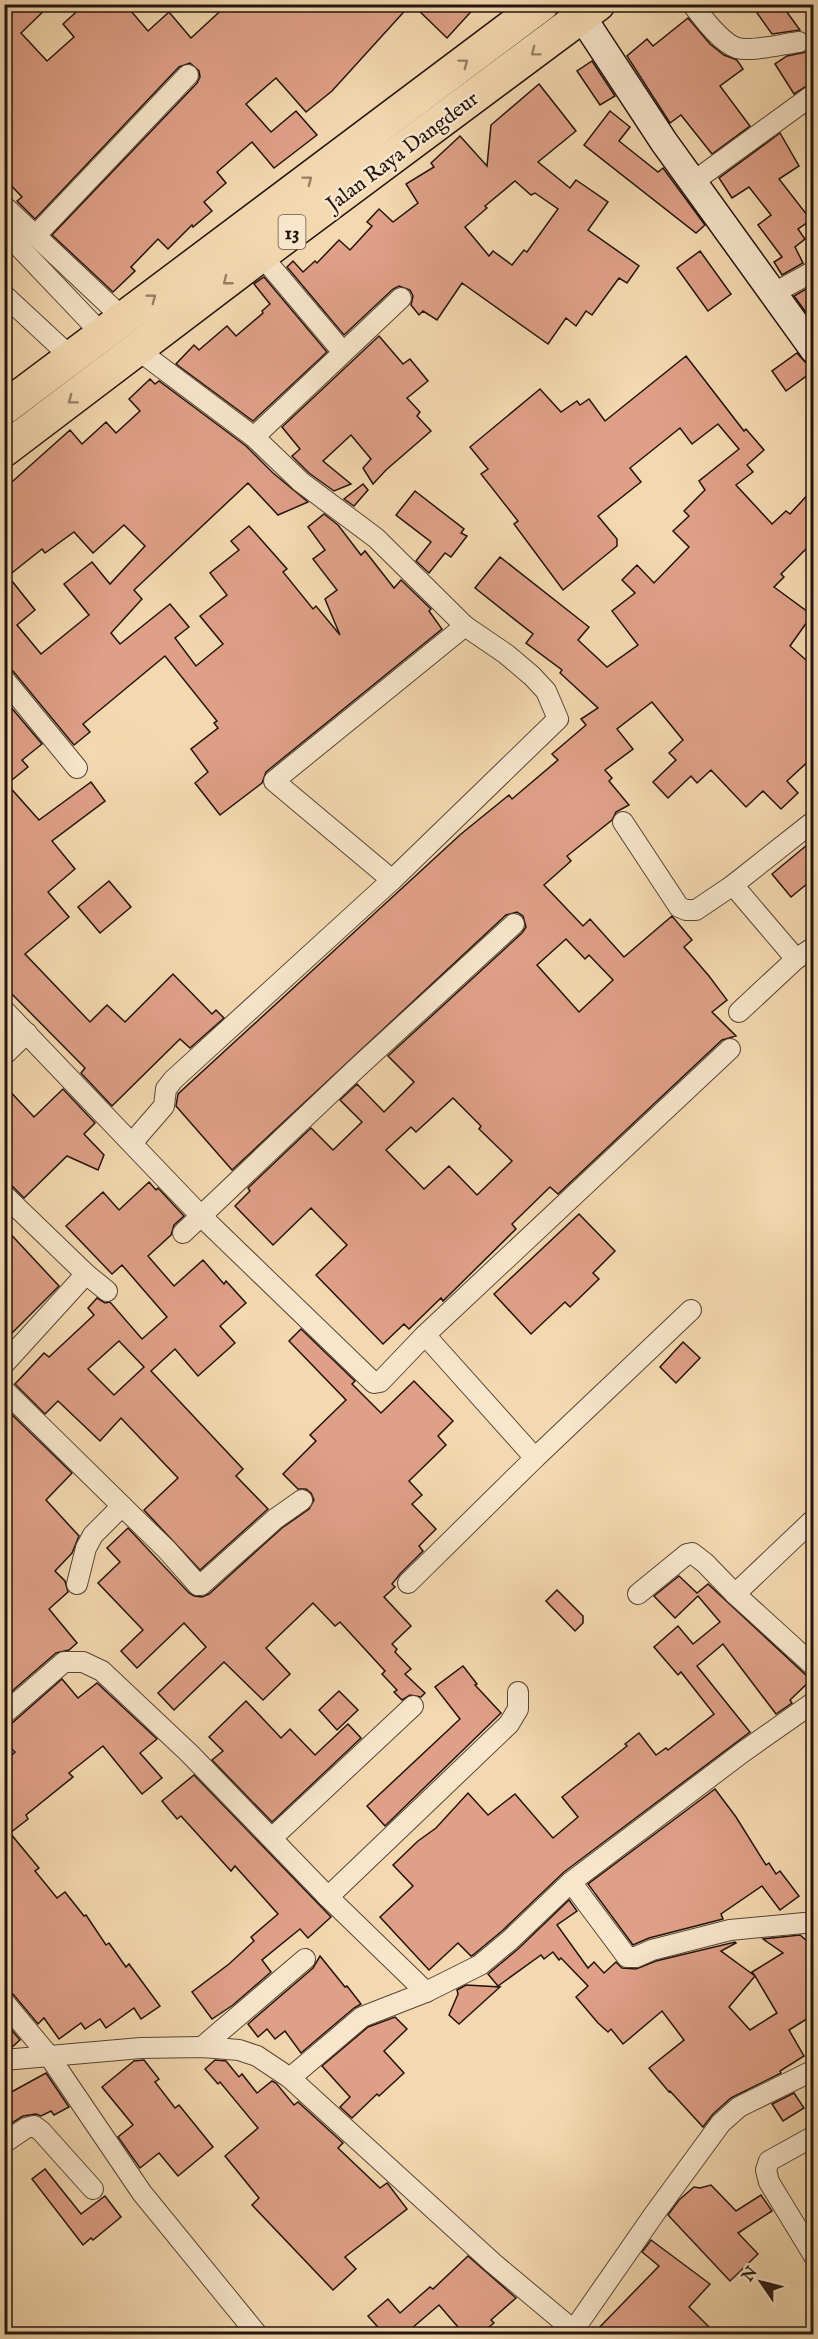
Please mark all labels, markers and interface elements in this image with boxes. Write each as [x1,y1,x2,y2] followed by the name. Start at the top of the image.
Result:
[530,45,541,56] one-way arrow
[457,59,468,70] one-way arrow
[320,86,485,220] street label: Jalan Raya Dangdeur
[301,177,312,188] one-way arrow
[278,215,306,249] road number: 13
[222,274,233,285] one-way arrow
[146,294,157,305] one-way arrow
[67,392,78,403] one-way arrow
[731,2252,791,2312] north arrow
[738,2263,763,2287] text: N

